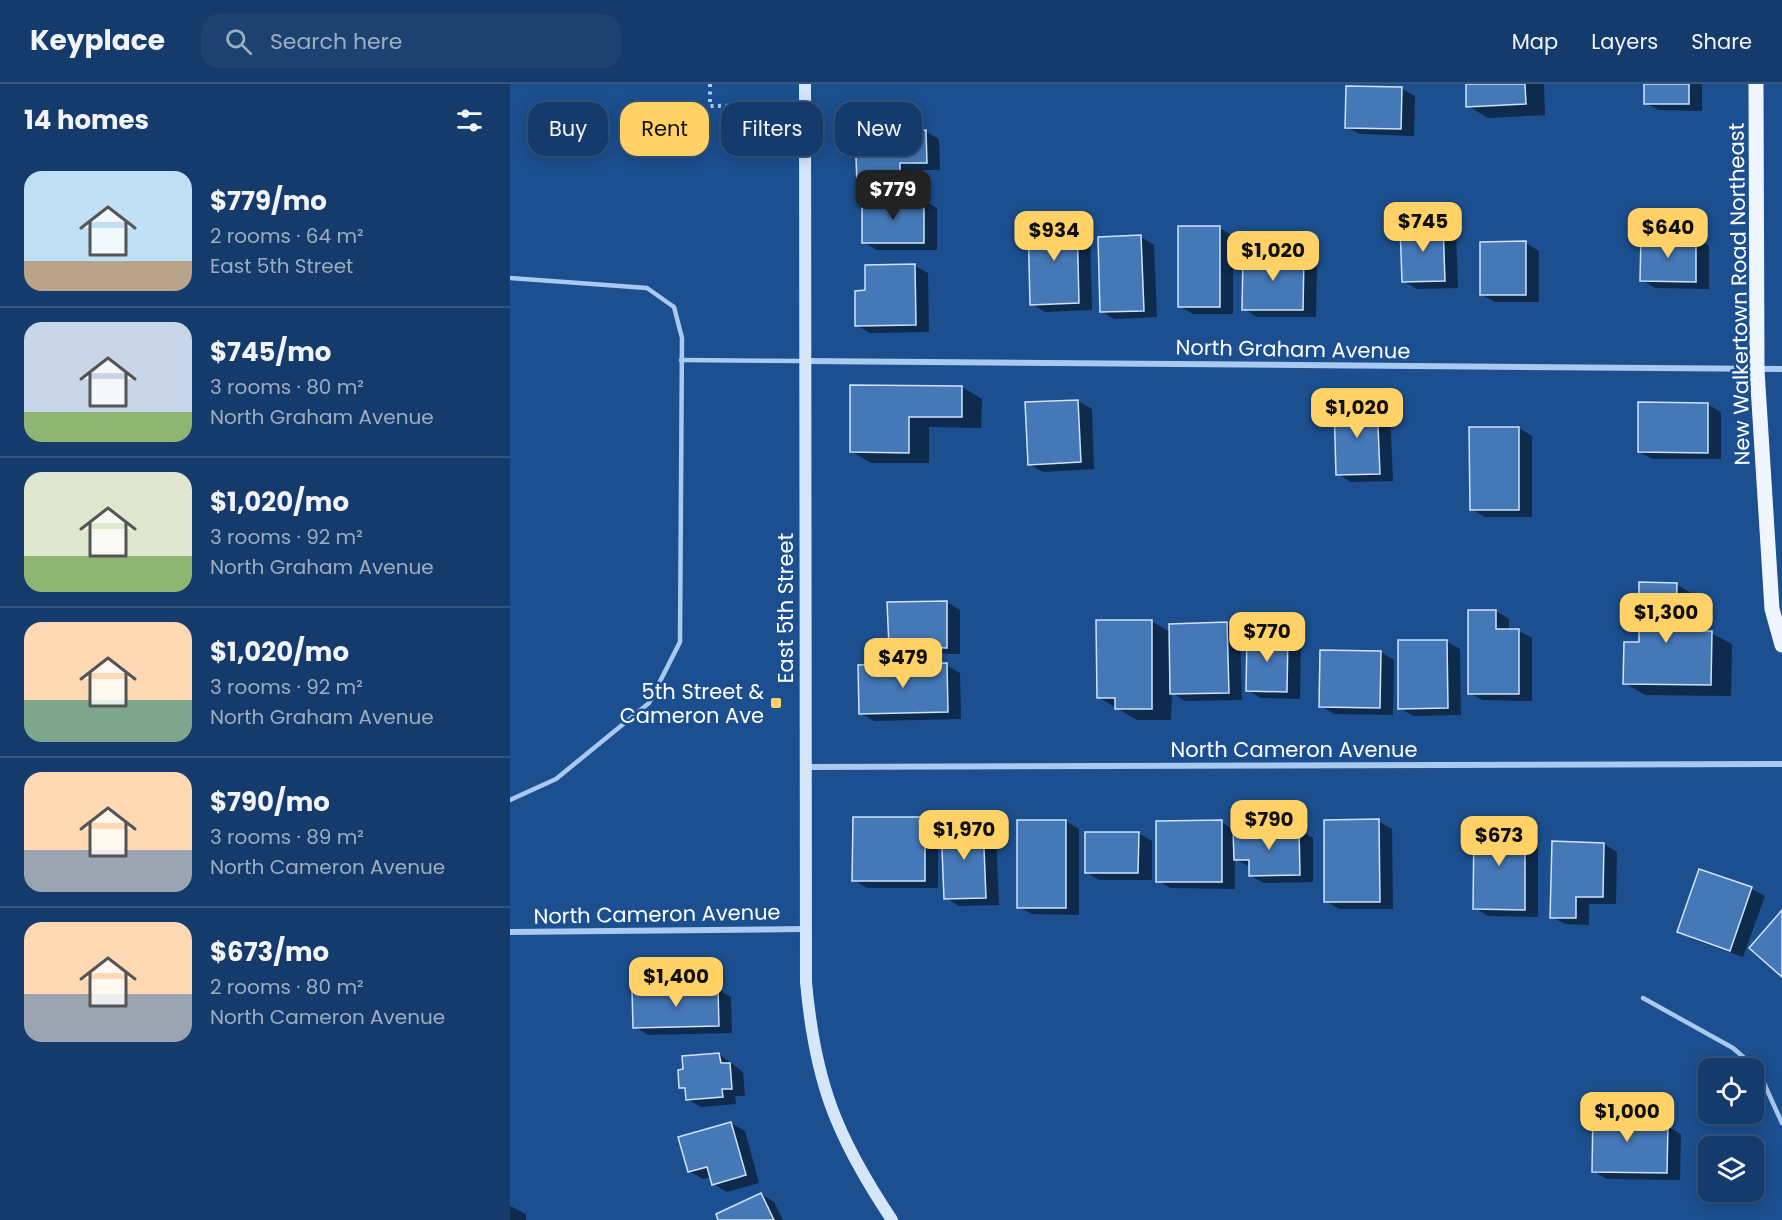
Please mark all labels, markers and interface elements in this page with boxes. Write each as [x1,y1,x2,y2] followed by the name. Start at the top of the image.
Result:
[201,14,621,68] search box
[30,21,165,60] text: Keyplace
[222,25,255,58] icon: search
[270,26,402,57] text: Search here
[1512,27,1558,56] text: Map
[1591,27,1658,56] text: Layers
[1691,27,1752,56] text: Share
[24,102,149,138] text: 14 homes
[528,102,608,156] chip: Buy
[620,102,709,156] chip: Rent
[721,102,823,156] chip: Filters
[835,102,922,156] chip: New
[453,104,486,137] icon: filters
[1722,122,1756,466] street label: New Walkertown Road Northeast
[857,170,929,221] pin: $779
[870,175,916,203] text: $779
[210,183,327,219] text: $779/mo
[72,195,144,267] icon: home
[1387,202,1459,253] pin: $745
[1398,207,1448,235] text: $745
[1632,208,1704,259] pin: $640
[1018,211,1090,262] pin: $934
[1642,213,1694,241] text: $640
[1028,216,1080,244] text: $934
[210,222,364,250] text: 2 rooms · 64 m²
[1224,231,1322,282] pin: $1,020
[1241,236,1305,264] text: $1,020
[210,252,353,280] text: East 5th Street
[1175,332,1411,366] street label: North Graham Avenue
[210,334,331,370] text: $745/mo
[72,346,144,418] icon: home
[210,373,364,401] text: 3 rooms · 80 m²
[1308,388,1406,439] pin: $1,020
[1325,393,1389,421] text: $1,020
[210,403,434,431] text: North Graham Avenue
[210,484,349,520] text: $1,020/mo
[72,496,144,568] icon: home
[210,523,363,551] text: 3 rooms · 92 m²
[771,533,800,683] street label: East 5th Street
[210,553,434,581] text: North Graham Avenue
[1617,593,1715,644] pin: $1,300
[1634,598,1698,626] text: $1,300
[1231,612,1303,663] pin: $770
[1243,617,1291,645] text: $770
[210,634,349,670] text: $1,020/mo
[867,638,939,689] pin: $479
[878,643,928,671] text: $479
[72,646,144,718] icon: home
[210,673,363,701] text: 3 rooms · 92 m²
[620,677,764,730] place label: 5th Street & Cameron Ave
[769,696,783,710] marker: 5th Street & Cameron Ave
[210,703,434,731] text: North Graham Avenue
[1171,735,1417,764] street label: North Cameron Avenue
[210,784,330,820] text: $790/mo
[72,796,144,868] icon: home
[1233,800,1305,851] pin: $790
[1244,805,1294,833] text: $790
[915,810,1013,861] pin: $1,970
[933,815,995,843] text: $1,970
[1463,816,1535,867] pin: $673
[1475,821,1523,849] text: $673
[210,823,364,851] text: 3 rooms · 89 m²
[210,853,445,881] text: North Cameron Avenue
[533,897,781,931] street label: North Cameron Avenue
[210,934,329,970] text: $673/mo
[72,946,144,1018] icon: home
[627,957,725,1008] pin: $1,400
[643,962,709,990] text: $1,400
[210,973,364,1001] text: 2 rooms · 80 m²
[210,1003,445,1031] text: North Cameron Avenue
[1698,1058,1764,1202] map controls
[1698,1058,1764,1124] button: locate
[1578,1092,1676,1143] pin: $1,000
[1594,1097,1660,1125] text: $1,000
[1698,1136,1764,1202] button: layers

